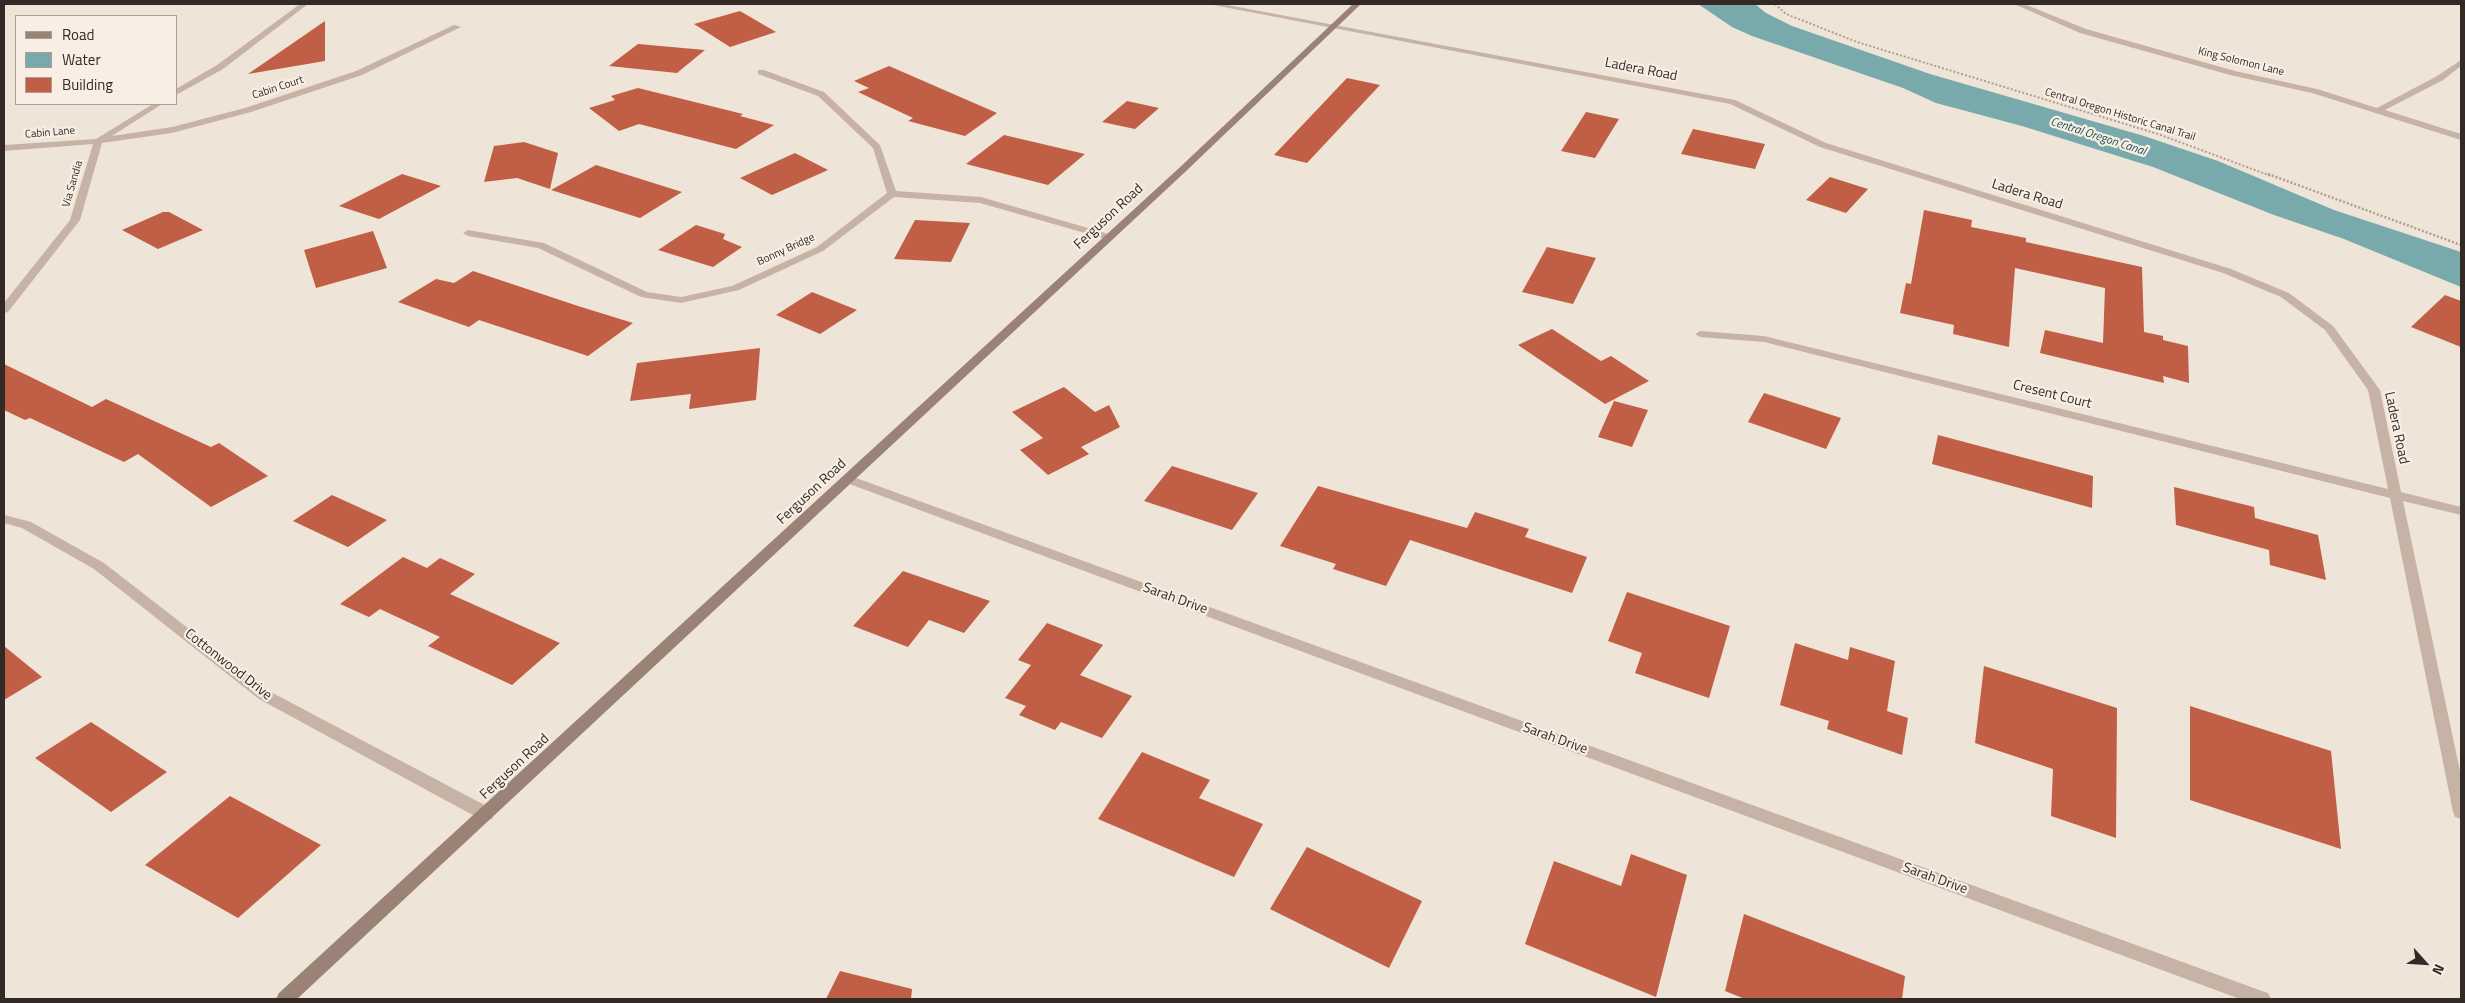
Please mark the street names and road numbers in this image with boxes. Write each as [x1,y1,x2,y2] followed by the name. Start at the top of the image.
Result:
[2197,45,2285,79] street label: King Solomon Lane
[1603,55,1679,85] street label: Ladera Road
[251,74,305,102] street label: Cabin Court
[2043,86,2197,144] street label: Central Oregon Historic Canal Trail
[24,124,76,142] street label: Cabin Lane
[60,159,86,209] street label: Via Sandia
[1989,176,2065,214] street label: Ladera Road
[1071,181,1147,253] street label: Ferguson Road
[755,231,817,269] street label: Bonny Bridge
[2011,377,2093,413] street label: Cresent Court
[2380,390,2412,466] street label: Ladera Road
[774,456,850,528] street label: Ferguson Road
[1140,580,1210,618] street label: Sarah Drive
[181,626,275,704] street label: Cottonwood Drive
[1520,720,1590,758] street label: Sarah Drive
[477,731,553,803] street label: Ferguson Road
[1900,860,1970,898] street label: Sarah Drive

